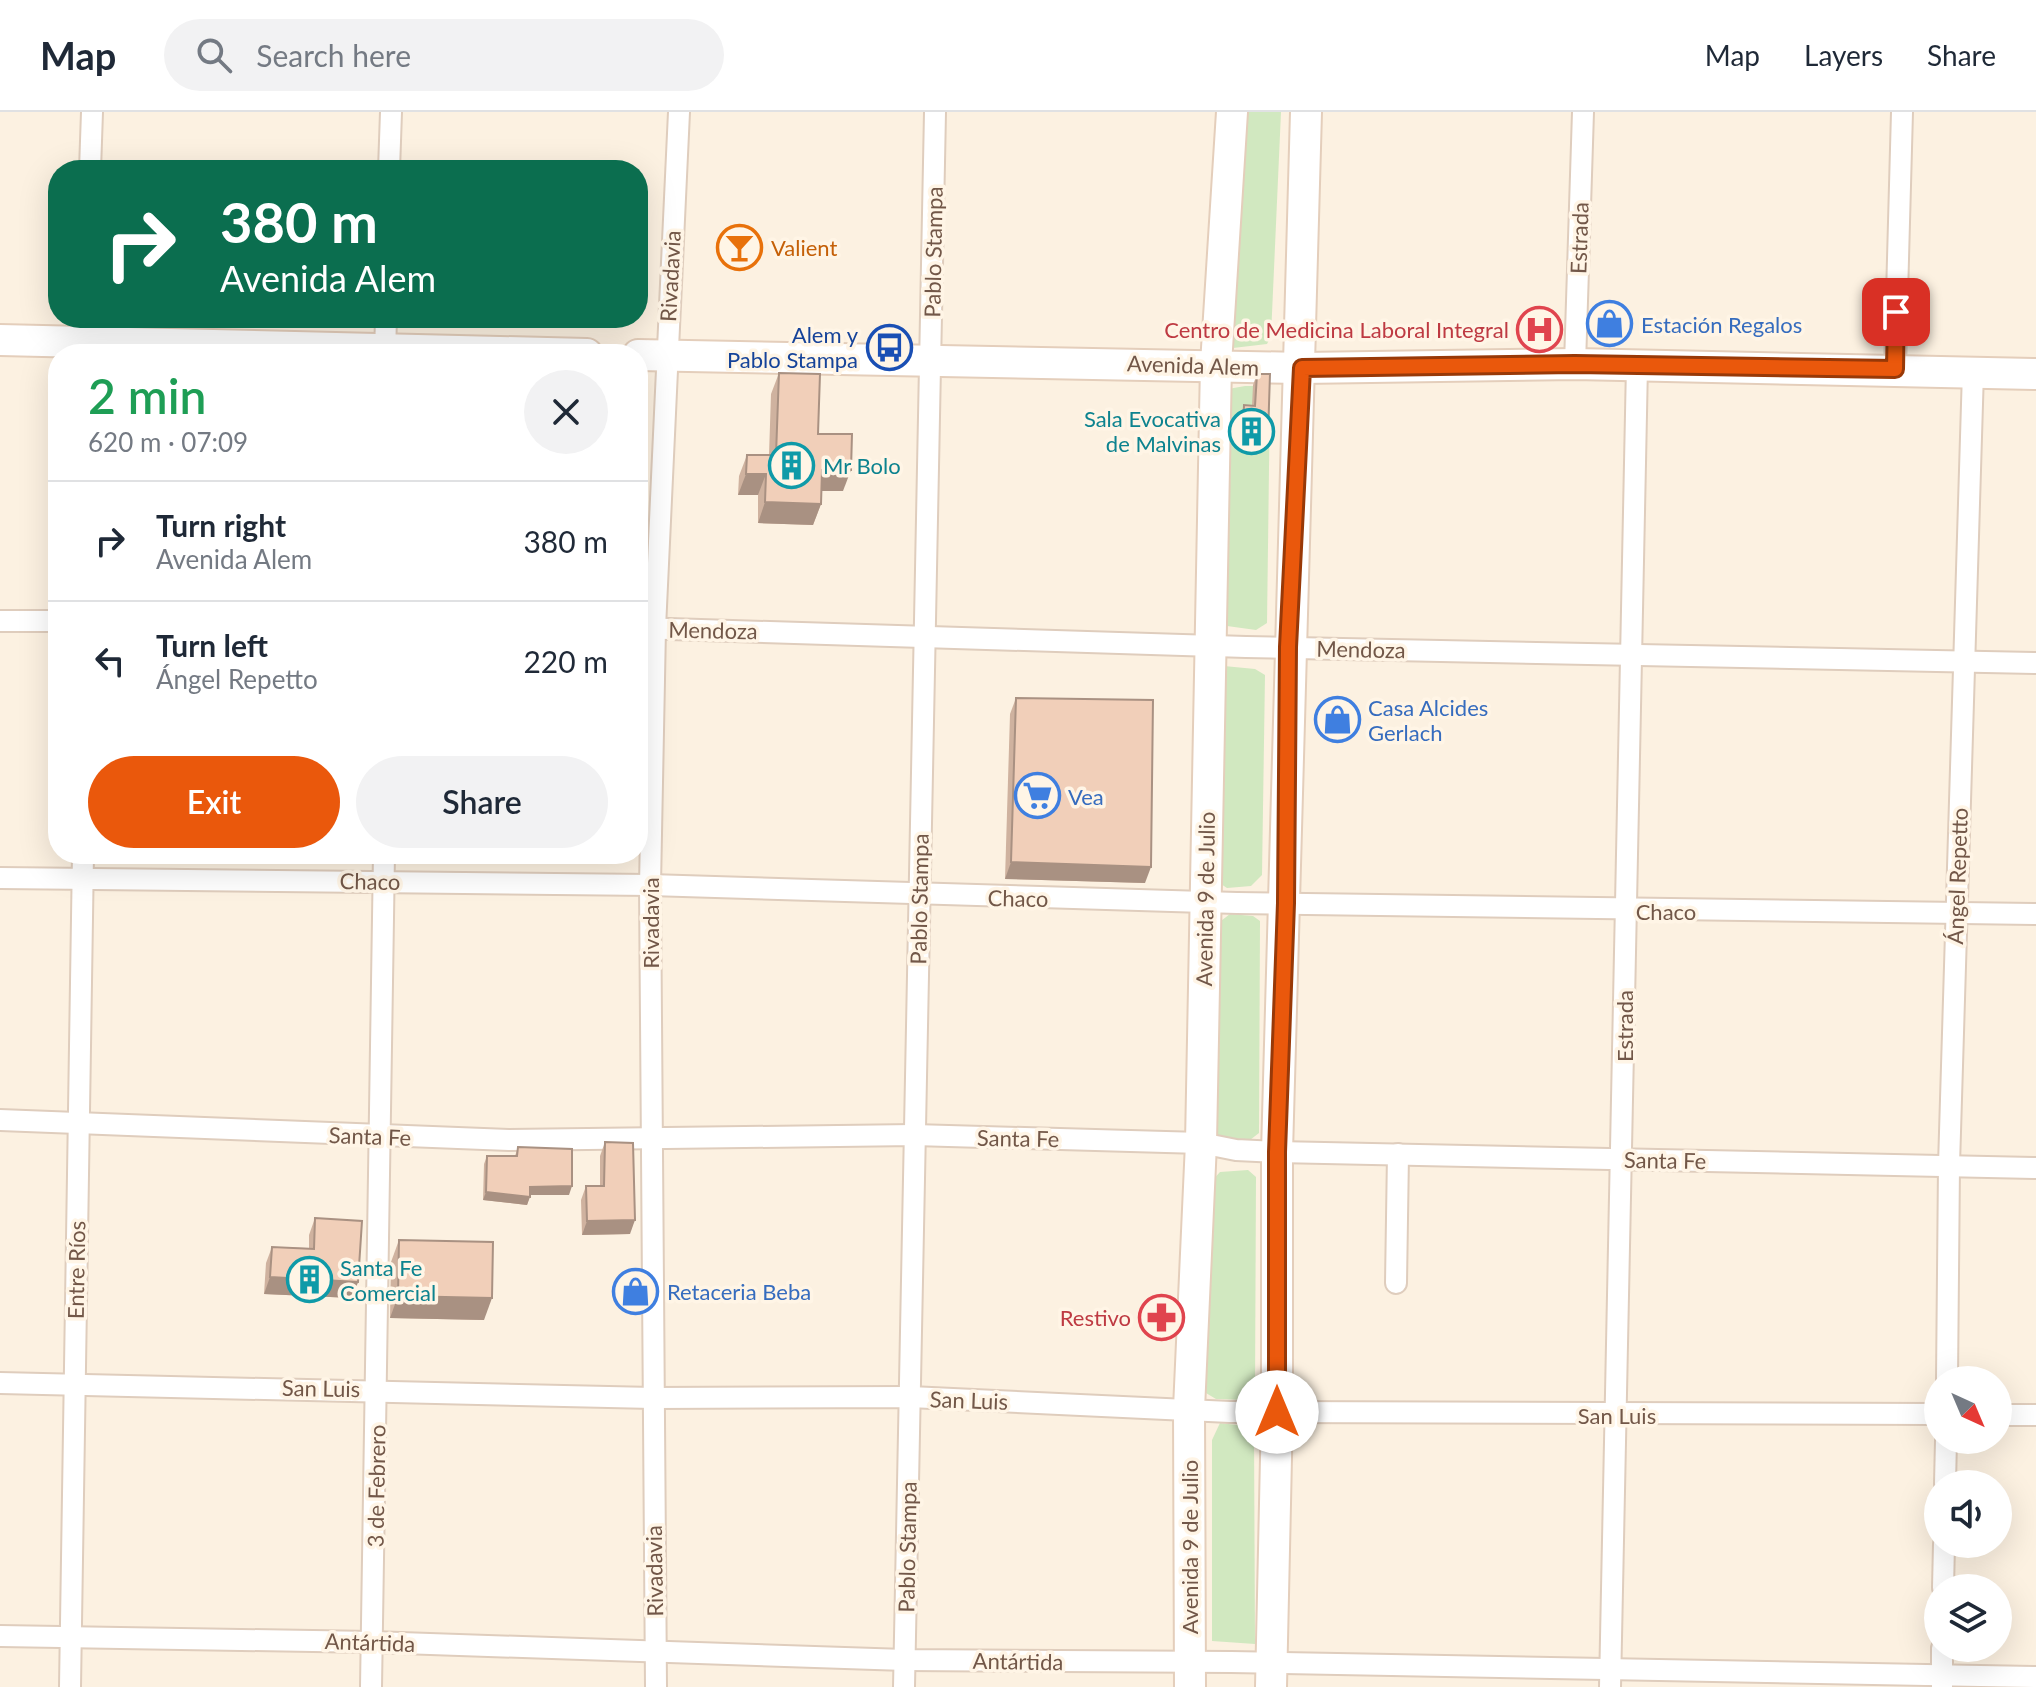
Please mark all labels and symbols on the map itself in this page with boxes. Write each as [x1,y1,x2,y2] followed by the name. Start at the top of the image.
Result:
[918,186,948,318] street label: Pablo Stampa
[1564,202,1594,274] street label: Estrada
[716,223,764,271] bar icon: Valient
[654,230,686,322] street label: Rivadavia
[771,234,837,261] place label: Valient
[1862,278,1930,346] pin
[1586,300,1634,348] shop icon: Estación Regalos
[1516,305,1564,353] hospital icon: Centro de Medicina Laboral Integral
[1641,311,1802,338] place label: Estación Regalos
[1164,316,1509,343] place label: Centro de Medicina Laboral Integral
[727,321,859,373] place label: Alem y Pablo Stampa
[865,323,913,371] bus stop icon: Alem y Pablo Stampa
[1126,349,1260,381] street label: Avenida Alem
[1084,405,1221,457] place label: Sala Evocativa de Malvinas
[1228,407,1276,455] building icon: Sala Evocativa de Malvinas
[768,441,816,489] building icon: Mr Bolo
[823,452,901,479] place label: Mr Bolo
[668,616,758,644] street label: Mendoza
[1316,635,1406,663] street label: Mendoza
[1368,694,1488,746] place label: Casa Alcides Gerlach
[1313,696,1361,744] shop icon: Casa Alcides Gerlach
[1013,772,1061,820] supermarket icon: Vea
[1068,783,1104,810] place label: Vea
[1941,807,1973,945] street label: Ángel Repetto
[1190,811,1220,987] street label: Avenida 9 de Julio
[904,833,934,965] street label: Pablo Stampa
[339,867,401,895] street label: Chaco
[637,877,664,969] street label: Rivadavia
[987,884,1049,912] street label: Chaco
[1636,898,1696,925] street label: Chaco
[1611,990,1638,1062] street label: Estrada
[328,1121,412,1151] street label: Santa Fe
[977,1124,1059,1152] street label: Santa Fe
[1624,1146,1706,1174] street label: Santa Fe
[62,1221,90,1319] street label: Entre Ríos
[340,1254,436,1306] place label: Santa Fe Comercial
[285,1256,333,1304] building icon: Santa Fe Comercial
[612,1267,660,1315] shop icon: Retaceria Beba
[667,1278,811,1305] place label: Retaceria Beba
[1138,1293,1186,1341] pharmacy icon: Restivo
[1060,1304,1131,1331] place label: Restivo
[1924,1366,2012,1454] north arrow
[1235,1370,1319,1454] position arrow
[282,1374,360,1402] street label: San Luis
[929,1385,1009,1415] street label: San Luis
[1578,1402,1656,1429] street label: San Luis
[361,1424,391,1548] street label: 3 de Febrero
[1176,1460,1203,1634] street label: Avenida 9 de Julio
[892,1481,922,1613] street label: Pablo Stampa
[640,1525,668,1617] street label: Rivadavia
[324,1627,416,1657] street label: Antártida
[972,1647,1064,1675] street label: Antártida

